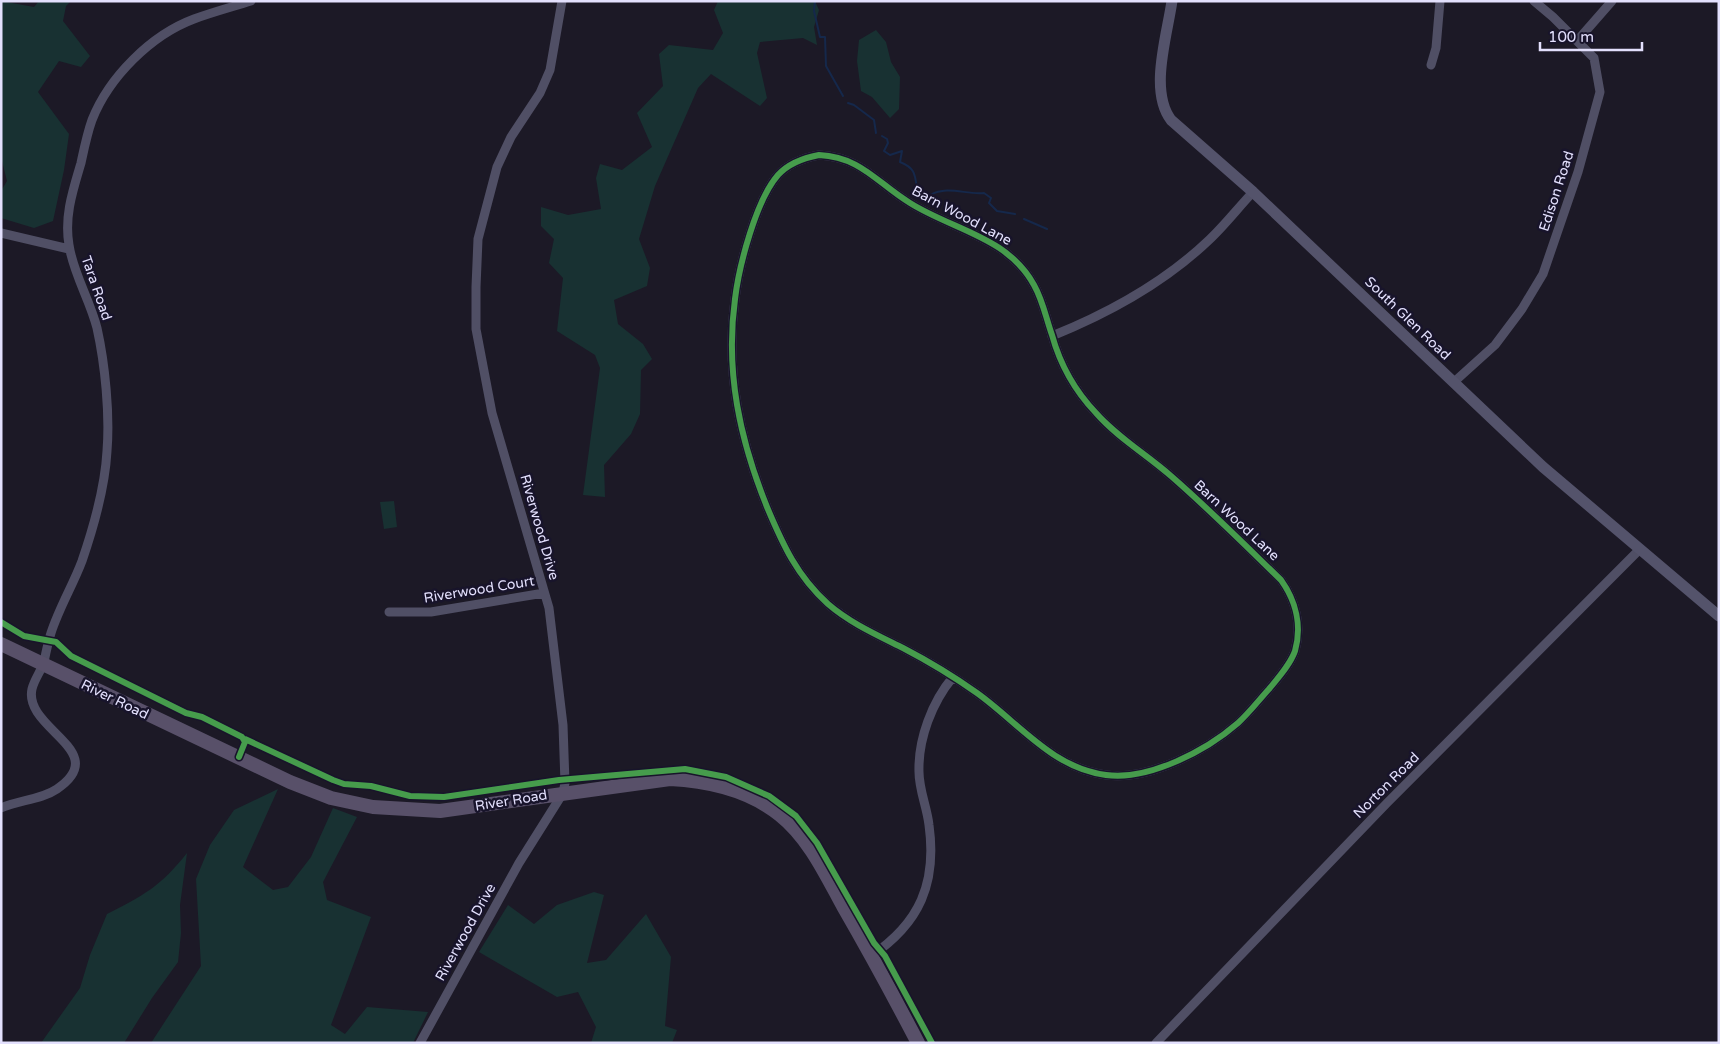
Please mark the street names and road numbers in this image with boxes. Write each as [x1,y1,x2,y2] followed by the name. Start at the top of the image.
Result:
[1535,149,1577,234] street label: Edison Road
[909,182,1015,249] street label: Barn Wood Lane
[78,254,116,323] street label: Tara Road
[1361,273,1454,364] street label: South Glen Road
[516,472,563,582] street label: Riverwood Drive
[1190,476,1283,564] street label: Barn Wood Lane
[423,572,536,607] street label: Riverwood Court
[78,676,151,723] street label: River Road
[1350,749,1423,822] street label: Norton Road
[474,786,548,815] street label: River Road
[432,880,499,984] street label: Riverwood Drive

